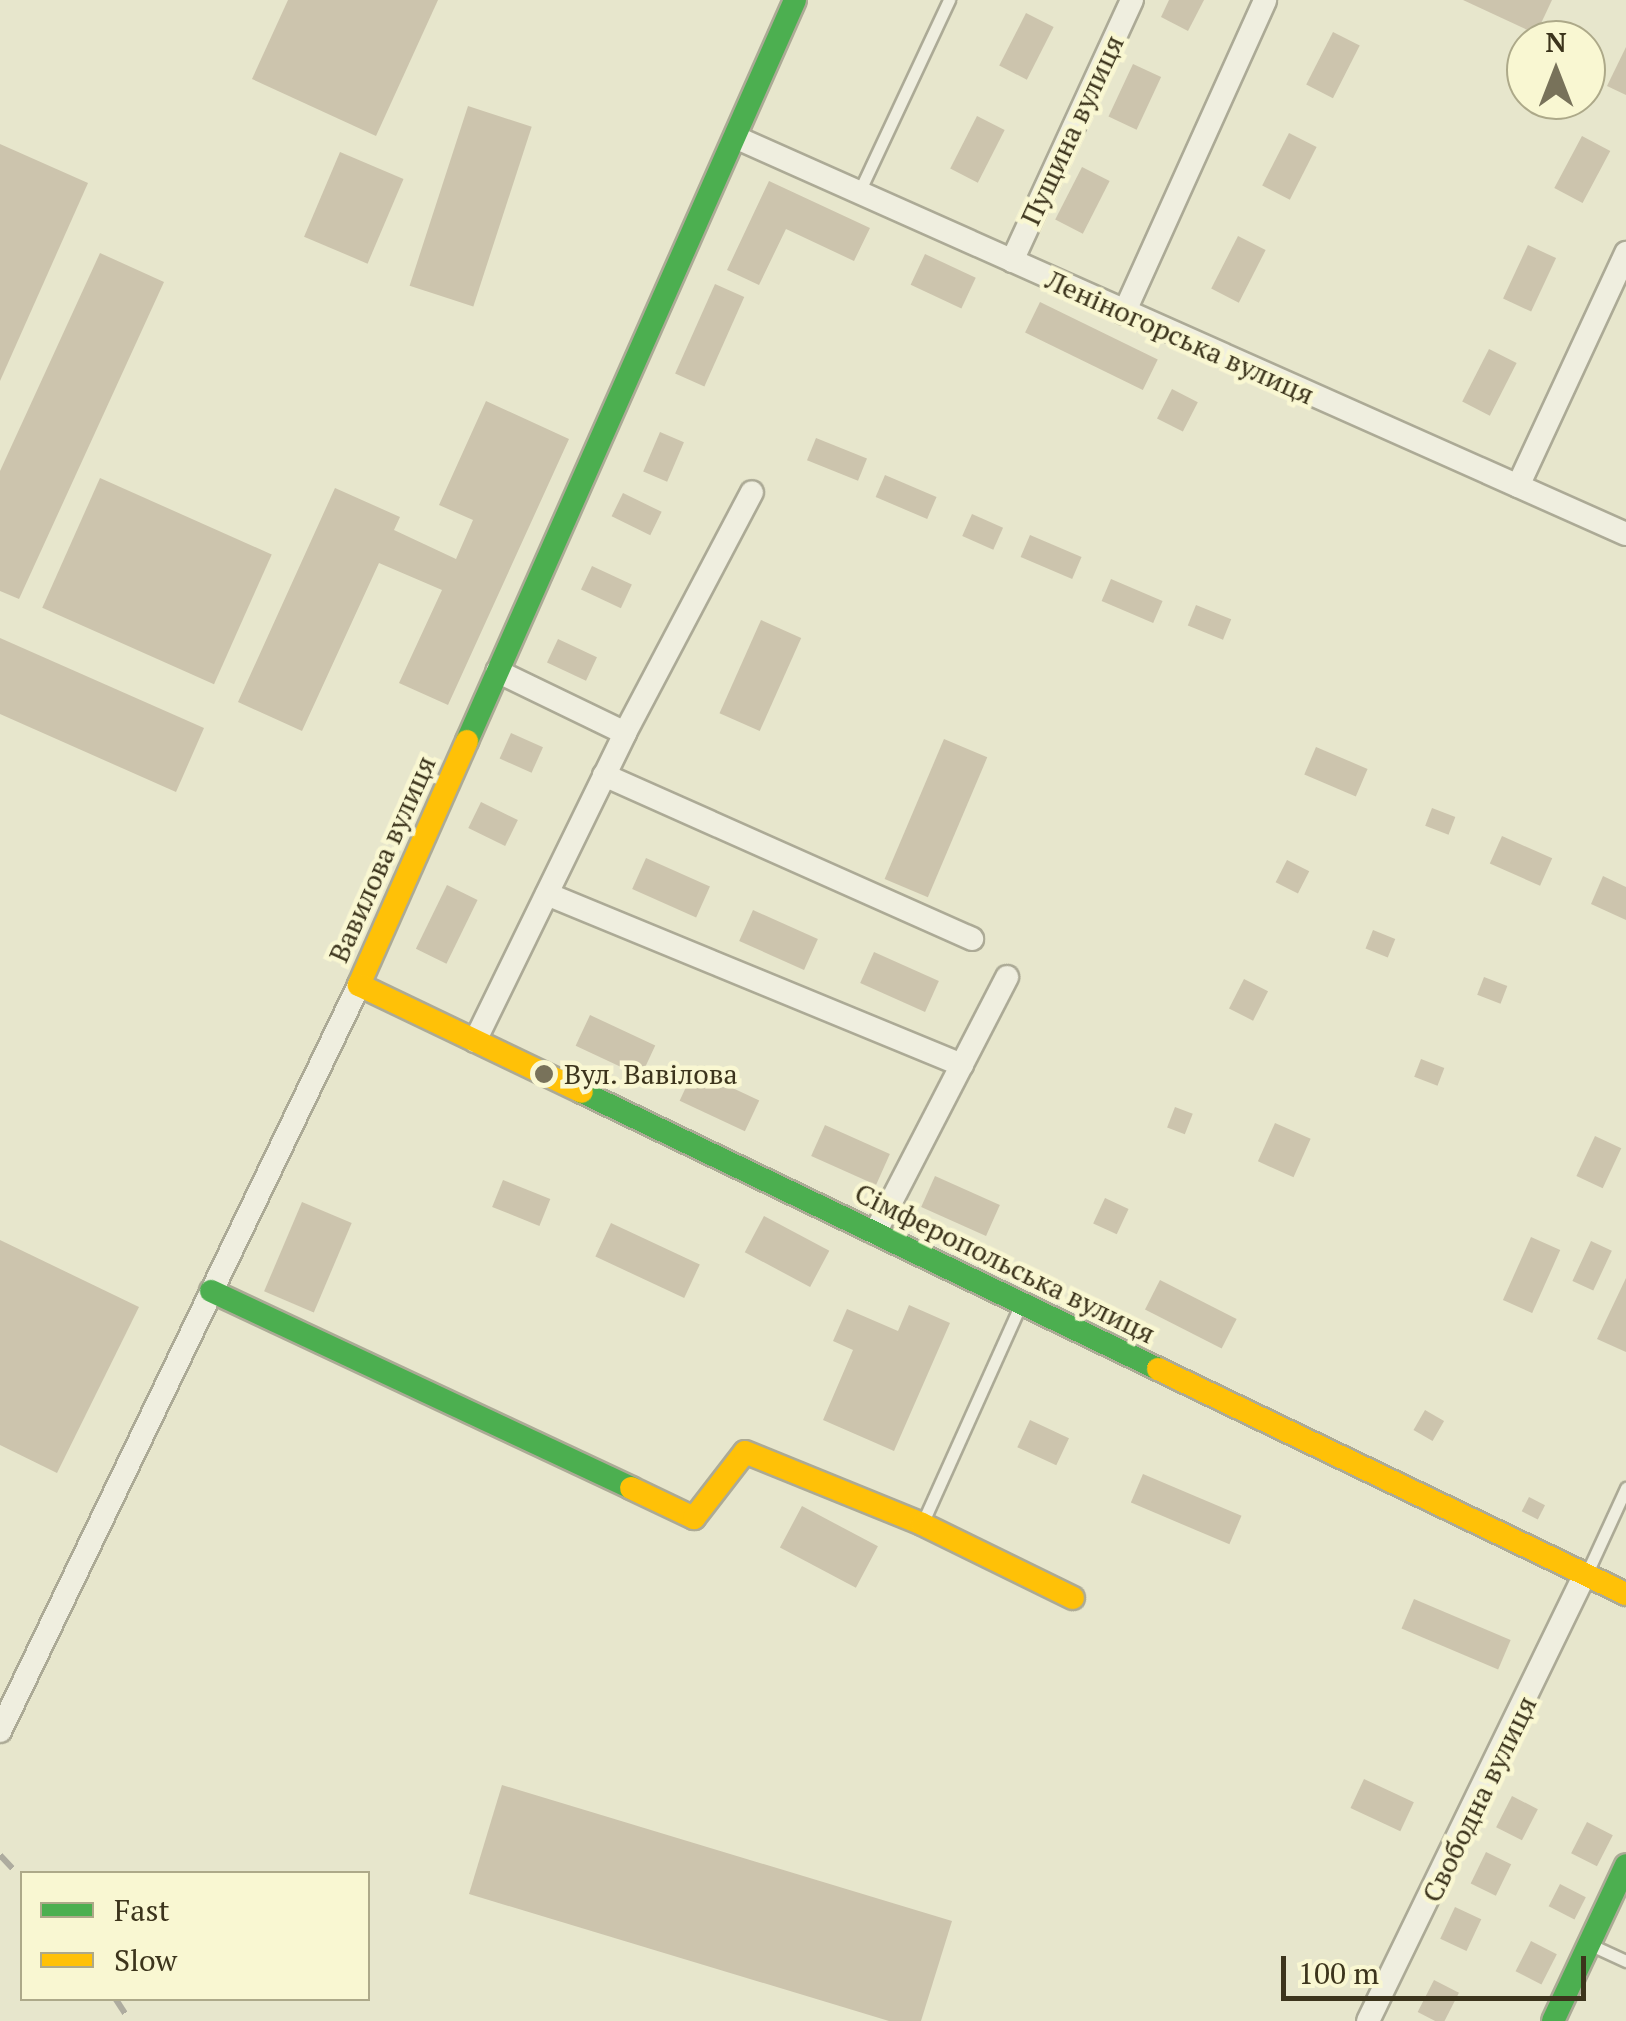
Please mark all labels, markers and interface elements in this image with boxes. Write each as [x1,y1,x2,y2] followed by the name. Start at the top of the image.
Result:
[1506,20,1606,120] north arrow
[1545,23,1567,60] text: N
[1013,30,1131,230] street label: Пущина вулиця
[1041,263,1319,411] street label: Леніногорська вулиця
[321,751,443,967] street label: Вавилова вулиця
[564,1057,739,1091] place label: Вул. Вавілова
[533,1063,555,1085] marker: Вул. Вавілова
[849,1176,1161,1350] street label: Сімферопольська вулиця
[1415,1691,1543,1907] street label: Свободна вулиця
[20,1871,370,2001] legend
[114,1890,170,1930] text: Fast
[1286,1936,1591,1998] scale bar
[114,1940,177,1980] text: Slow
[1298,1953,1379,1993] text: 100 m

